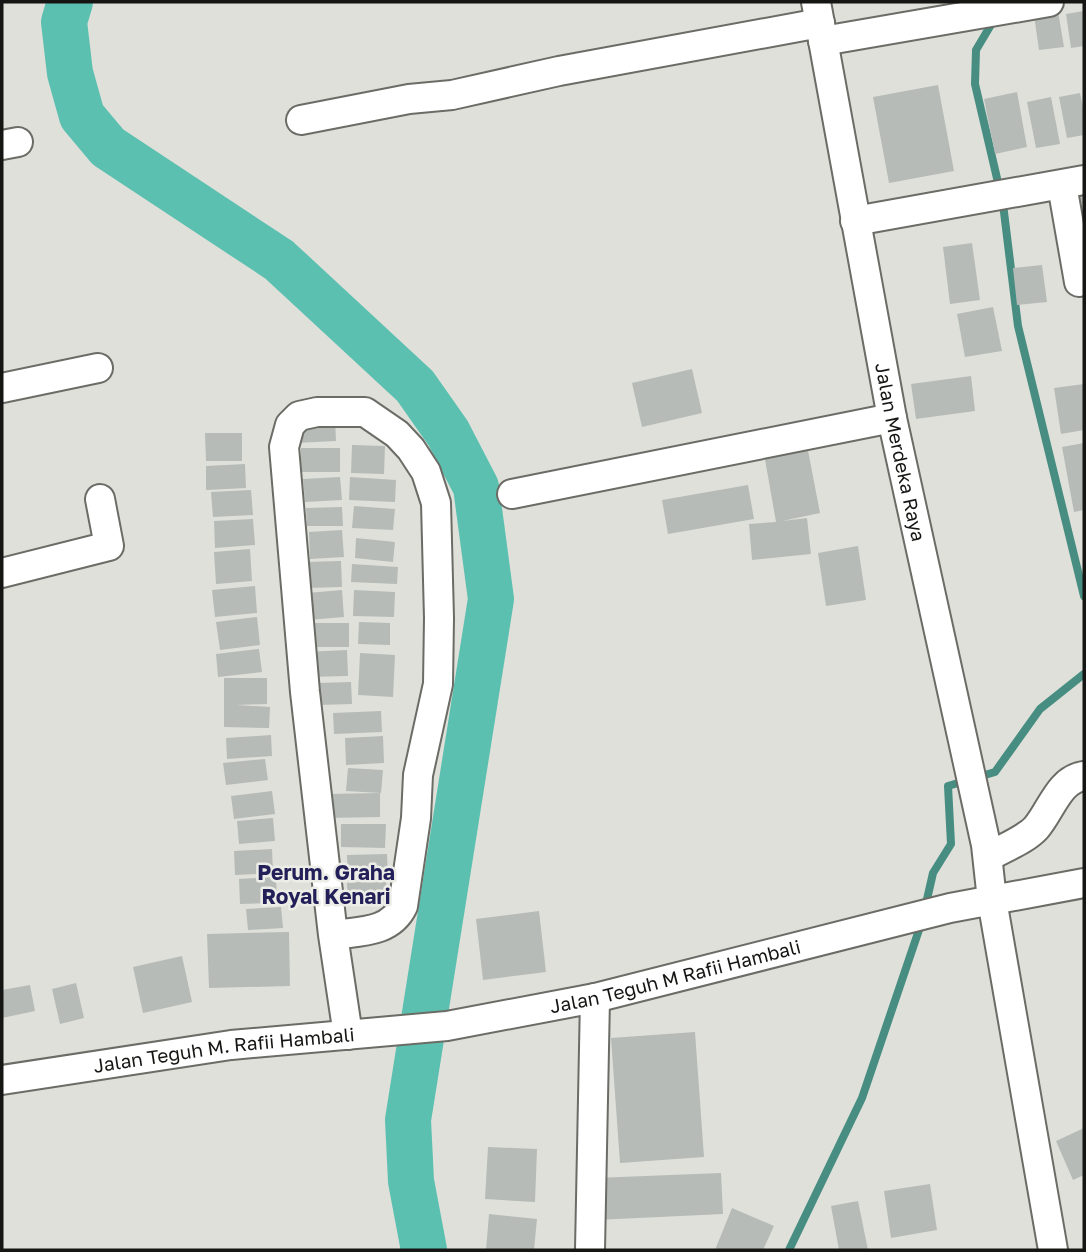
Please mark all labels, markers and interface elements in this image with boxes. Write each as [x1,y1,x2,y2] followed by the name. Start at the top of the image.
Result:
[871,361,931,543] street label: Jalan Merdeka Raya
[257,859,395,909] district label: Perum. Graha Royal Kenari
[548,934,803,1017] street label: Jalan Teguh M Rafii Hambali
[92,1022,355,1077] street label: Jalan Teguh M. Rafii Hambali

